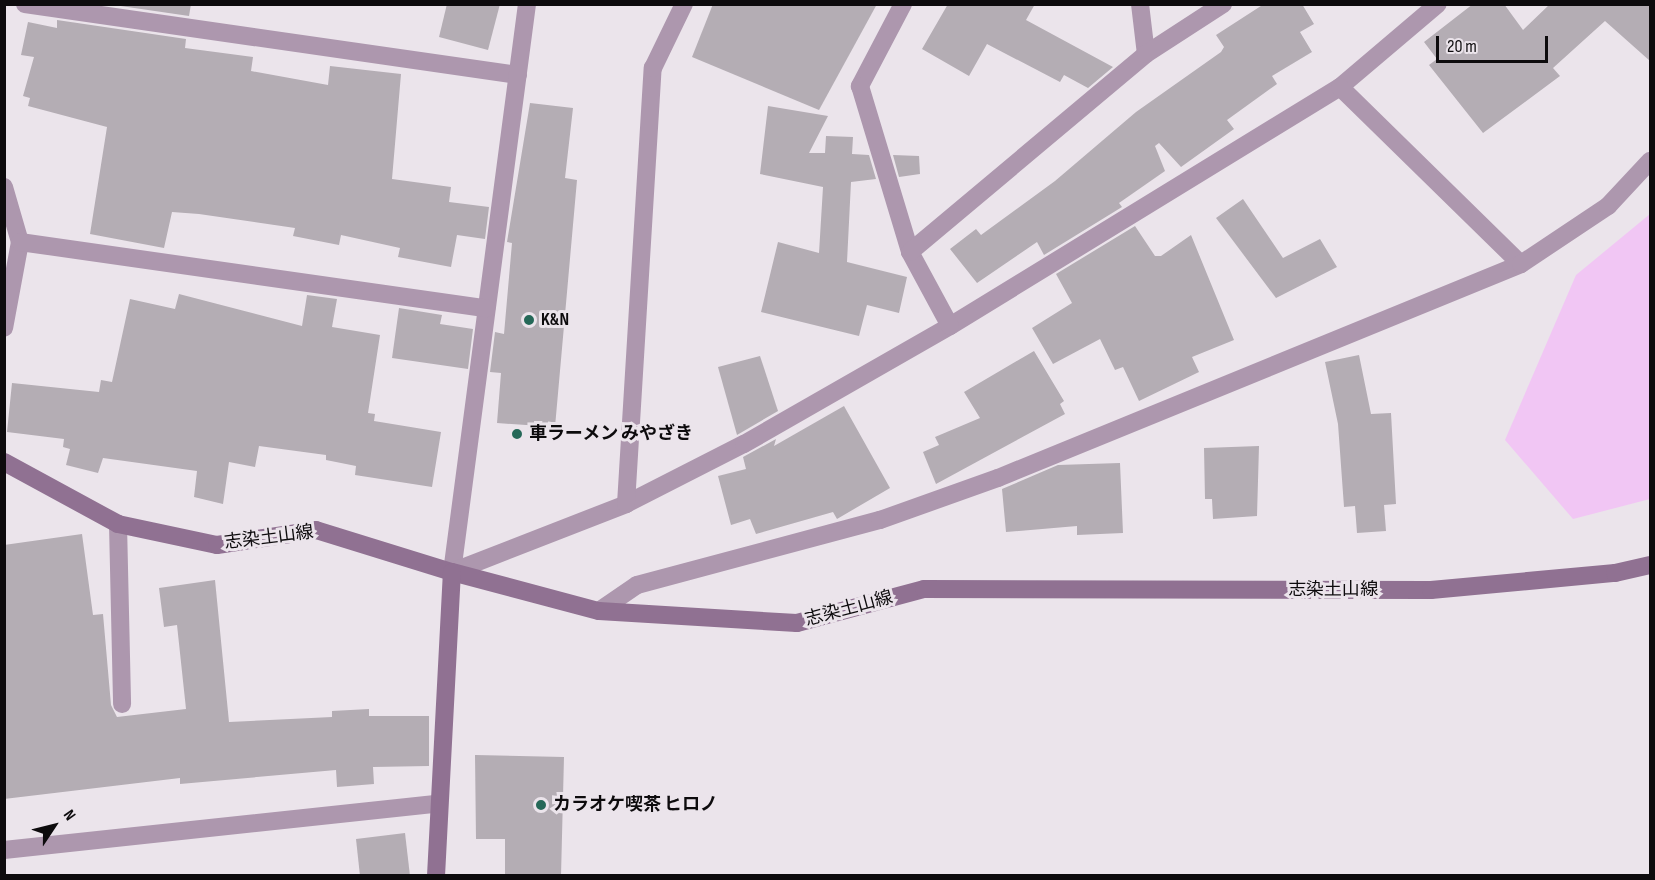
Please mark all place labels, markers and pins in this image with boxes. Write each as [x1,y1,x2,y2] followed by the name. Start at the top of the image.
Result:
[541,309,569,331] place label: K&N
[522,313,536,327] marker: K&N
[529,423,694,445] place label: 車ラーメン みやざき
[510,427,524,441] marker: 車ラーメン みやざき
[553,794,718,816] place label: カラオケ喫茶 ヒロノ
[534,798,548,812] marker: カラオケ喫茶 ヒロノ

